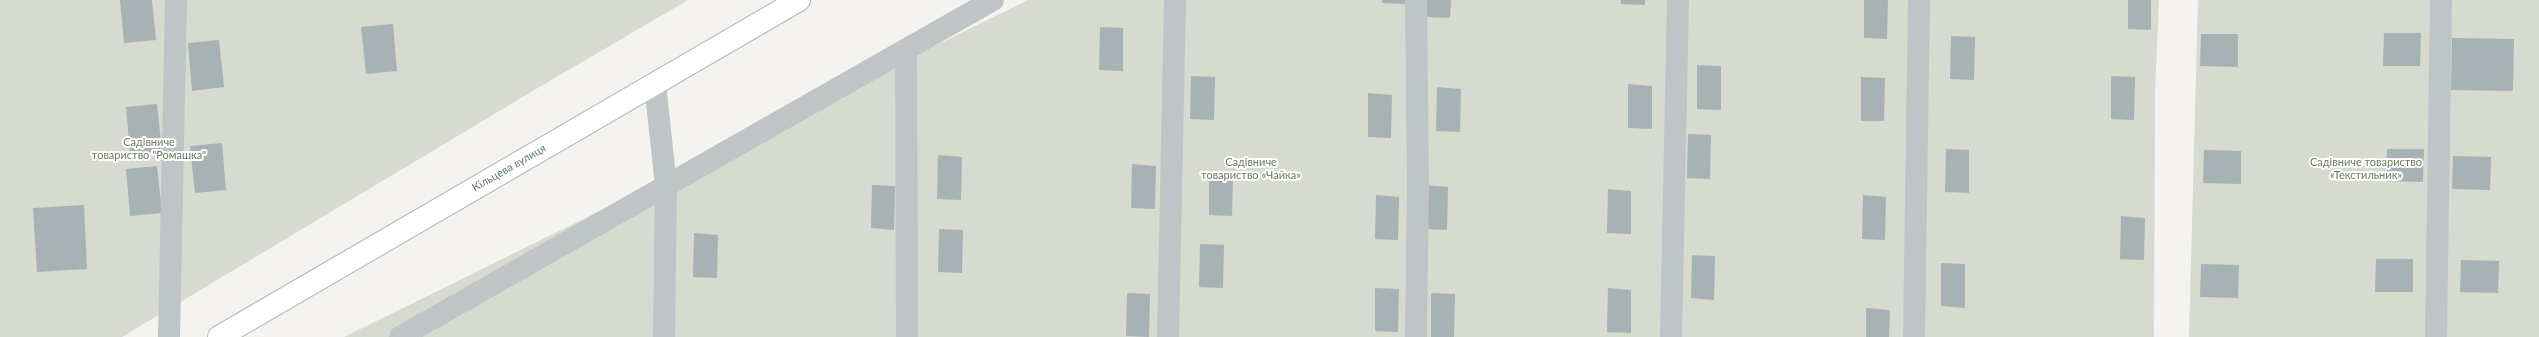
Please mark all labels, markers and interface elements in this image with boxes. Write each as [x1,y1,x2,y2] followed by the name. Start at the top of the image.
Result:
[92,135,206,161] park label: Садівниче товариство "Ромашка"
[470,142,548,194] street label: Кільцева вулиця
[1201,155,1301,181] park label: Садівниче товариство «Чайка»
[2310,155,2422,181] park label: Садівниче товариство «Текстильник»

